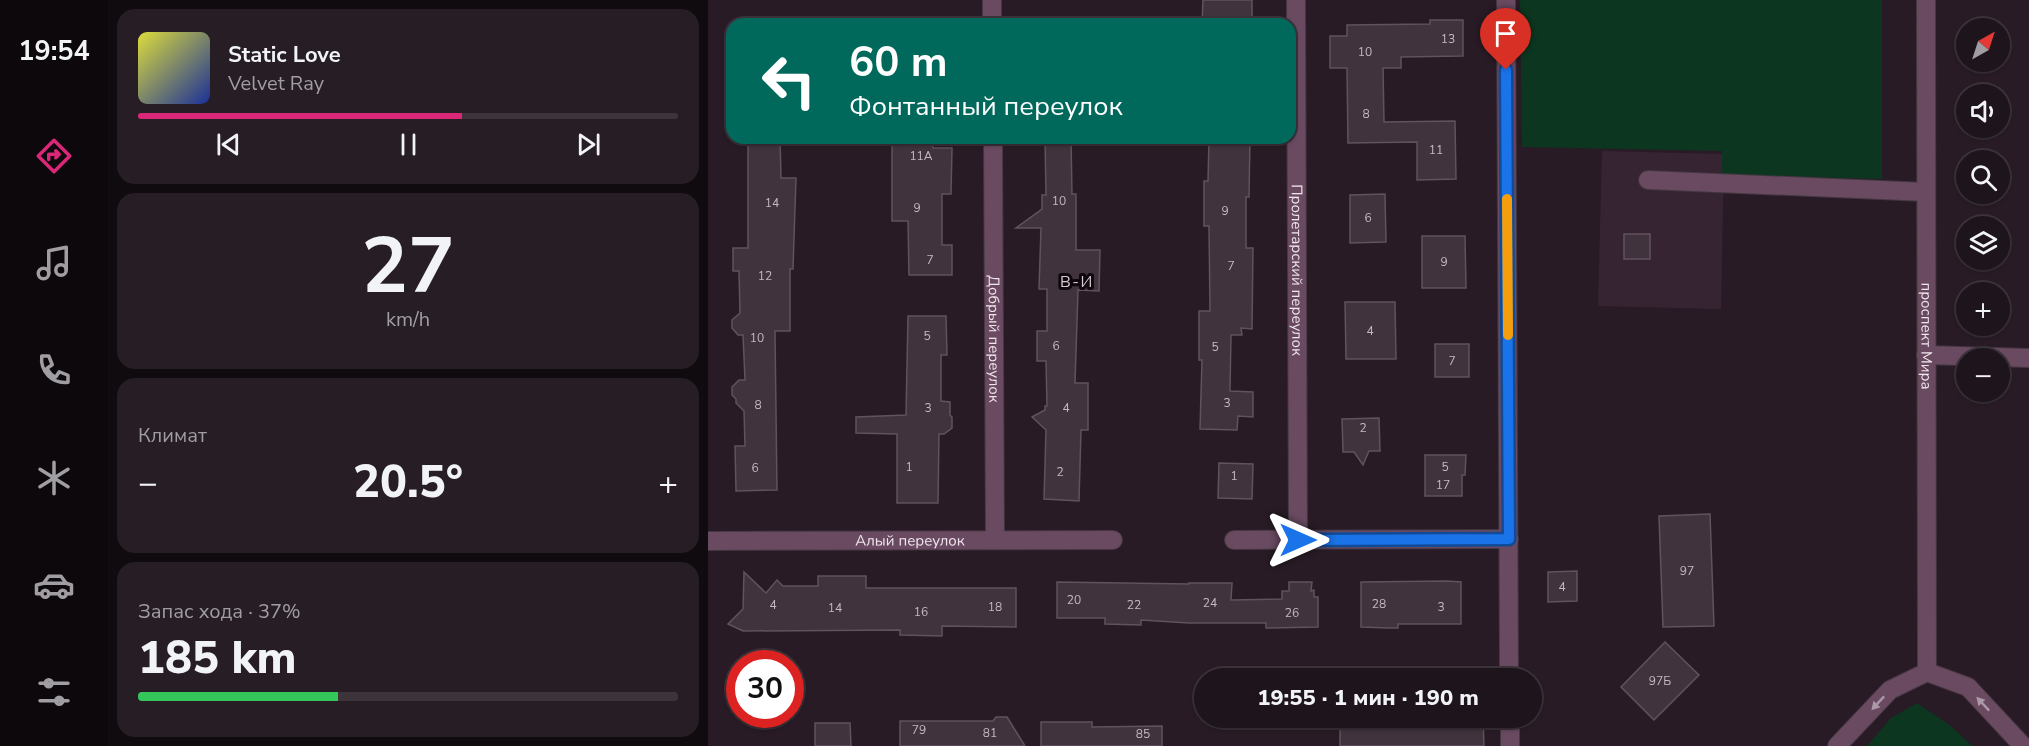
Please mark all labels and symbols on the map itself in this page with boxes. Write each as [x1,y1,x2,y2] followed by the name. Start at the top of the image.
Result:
[1480,8,1531,70] pin
[1956,18,2010,72] north arrow
[1441,31,1455,47] house number: 13
[1358,44,1372,60] house number: 10
[1362,106,1370,122] house number: 8
[1429,142,1443,158] house number: 11
[909,148,933,164] house number: 11А
[1287,184,1307,356] street label: Пролетарский переулок
[1052,193,1066,209] house number: 10
[765,195,779,211] house number: 14
[913,200,921,216] house number: 9
[1221,203,1229,219] house number: 9
[1364,210,1372,226] house number: 6
[926,252,934,268] house number: 7
[1440,254,1448,270] house number: 9
[1227,258,1235,274] house number: 7
[758,268,772,284] house number: 12
[1060,271,1094,293] district label: В-И
[984,275,1004,403] street label: Добрый переулок
[1916,282,1937,390] street label: проспект Мира
[1366,323,1374,339] house number: 4
[923,328,931,344] house number: 5
[750,330,764,346] house number: 10
[1052,338,1060,354] house number: 6
[1211,339,1219,355] house number: 5
[1448,353,1456,369] house number: 7
[1223,395,1231,411] house number: 3
[754,397,762,413] house number: 8
[924,400,932,416] house number: 3
[1062,400,1070,416] house number: 4
[1359,420,1367,436] house number: 2
[905,459,913,475] house number: 1
[1441,459,1449,475] house number: 5
[751,460,759,476] house number: 6
[1056,464,1064,480] house number: 2
[1230,468,1238,484] house number: 1
[1436,477,1450,493] house number: 17
[1266,508,1330,572] position arrow
[855,530,965,551] street label: Алый переулок
[1680,563,1694,579] house number: 97
[1558,579,1566,595] house number: 4
[1067,592,1081,608] house number: 20
[1203,595,1217,611] house number: 24
[1372,596,1386,612] house number: 28
[769,597,777,613] house number: 4
[1127,597,1141,613] house number: 22
[988,599,1002,615] house number: 18
[1437,599,1445,615] house number: 3
[828,600,842,616] house number: 14
[914,604,928,620] house number: 16
[1285,605,1299,621] house number: 26
[726,650,804,728] speed limit sign: 30
[1649,673,1671,689] house number: 97Б
[1871,695,1885,710] one-way arrow
[1976,696,1990,711] one-way arrow
[912,722,926,738] house number: 79
[983,725,997,741] house number: 81
[1136,726,1150,742] house number: 85

